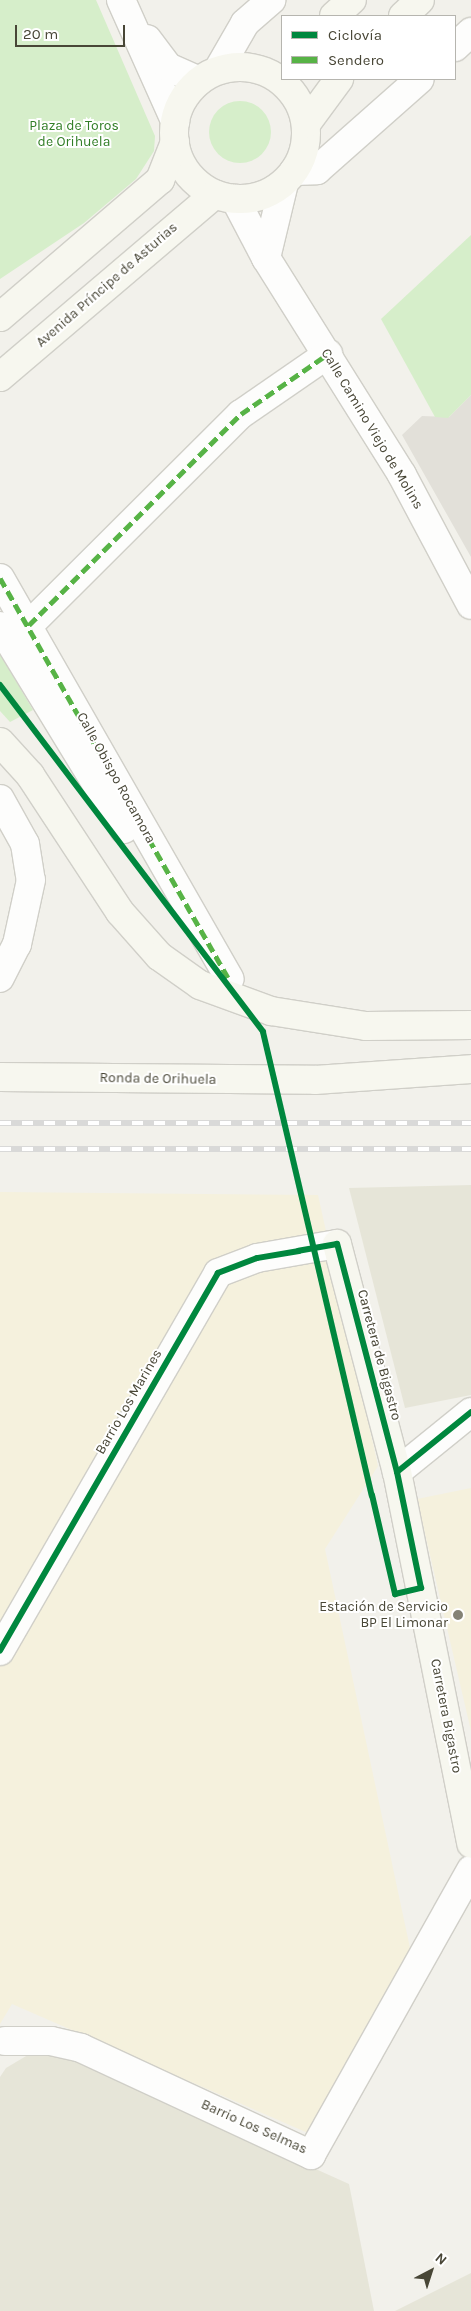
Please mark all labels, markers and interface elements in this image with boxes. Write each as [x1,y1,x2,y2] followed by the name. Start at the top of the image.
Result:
[18,15,128,47] scale bar
[281,15,456,80] legend
[23,25,58,43] text: 20 m
[328,26,382,44] text: Ciclovía
[328,51,384,69] text: Sendero
[29,118,119,150] park label: Plaza de Toros de Orihuela
[33,219,181,351] street label: Avenida Príncipe de Asturias
[317,346,427,512] street label: Calle Camino Viejo de Molins
[73,709,159,847] street label: Calle Obispo Rocamora
[99,1070,217,1088] street label: Ronda de Orihuela
[353,1288,405,1422] street label: Carretera de Bigastro
[92,1347,166,1457] street label: Barrio Los Marines
[319,1599,448,1631] place label: Estación de Servicio BP El Limonar
[452,1609,464,1621] marker: Estación de Servicio BP El Limonar
[427,1657,465,1775] street label: Carretera Bigastro
[198,2096,310,2158] street label: Barrio Los Selmas
[406,2246,456,2296] north arrow
[432,2249,450,2269] text: N

